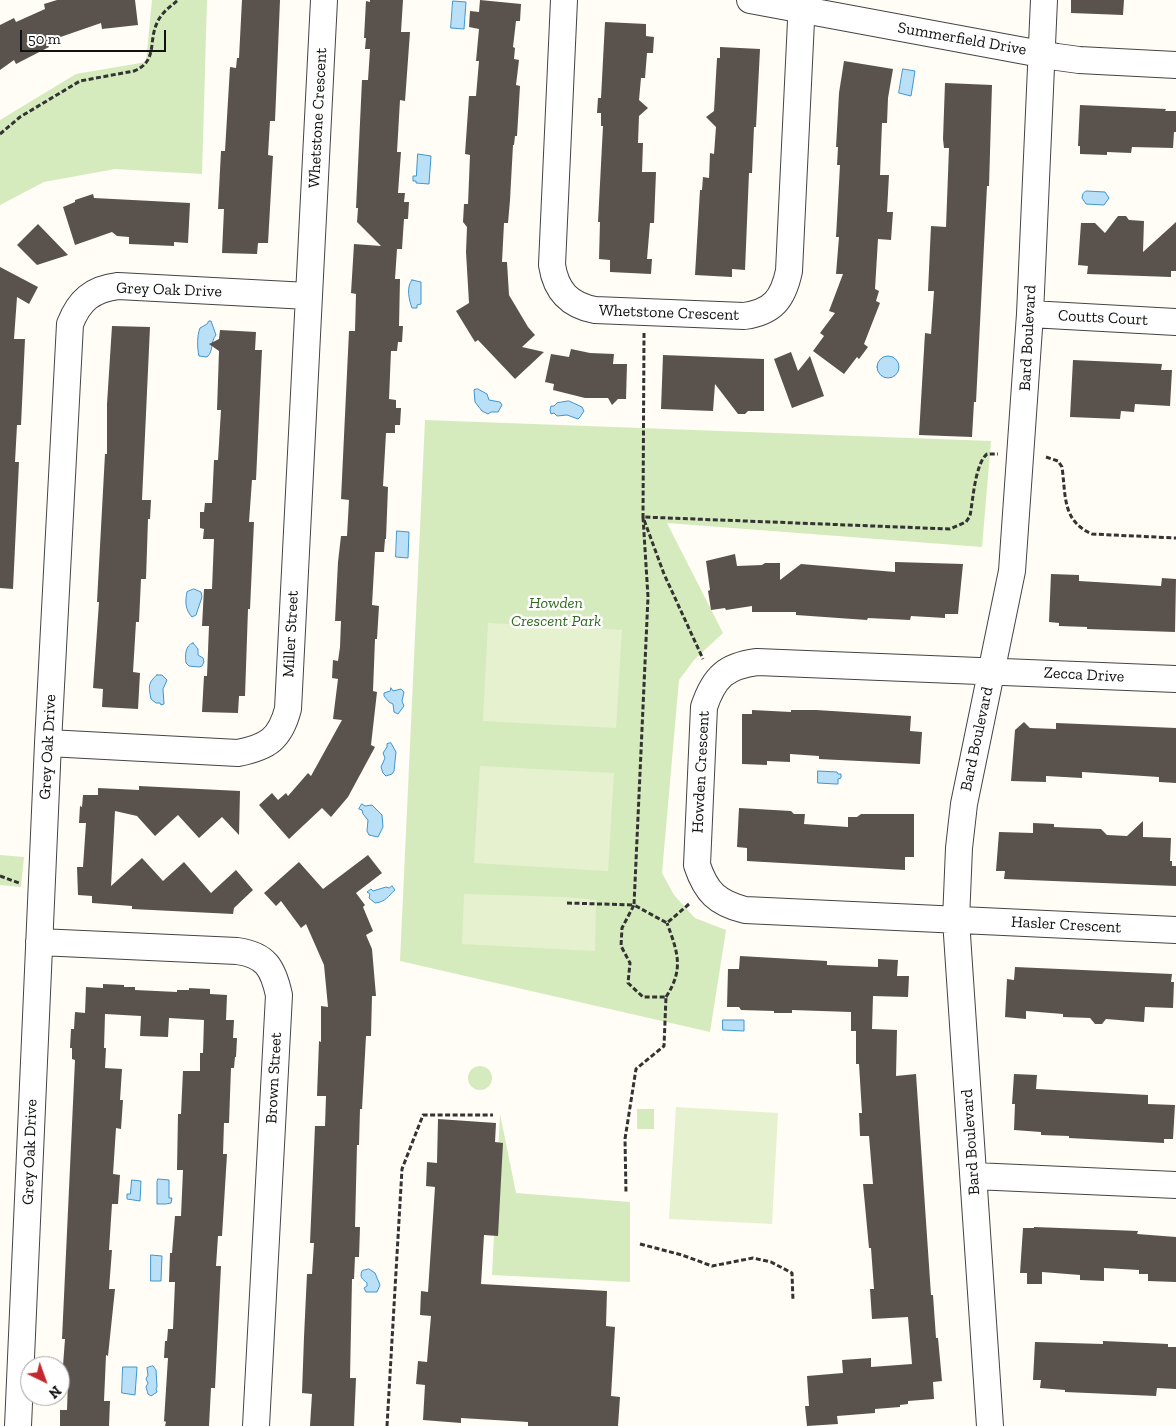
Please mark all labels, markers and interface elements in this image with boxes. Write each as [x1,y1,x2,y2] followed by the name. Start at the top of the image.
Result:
[896,18,1028,60] street label: Summerfield Drive
[22,20,169,52] scale bar
[28,30,61,48] text: 50 m
[305,47,331,189] street label: Whetstone Crescent
[116,279,222,301] street label: Grey Oak Drive
[1016,284,1040,392] street label: Bard Boulevard
[598,301,740,325] street label: Whetstone Crescent
[1057,306,1149,330] street label: Coutts Court
[279,590,303,678] street label: Miller Street
[511,593,601,631] park label: Howden Crescent Park
[1043,663,1125,687] street label: Zecca Drive
[957,685,997,793] street label: Bard Boulevard
[36,694,60,800] street label: Grey Oak Drive
[688,710,714,834] street label: Howden Crescent
[1010,913,1122,937] street label: Hasler Crescent
[262,1032,286,1124] street label: Brown Street
[958,1088,984,1196] street label: Bard Boulevard
[19,1099,41,1205] street label: Grey Oak Drive
[20,1356,70,1406] north arrow
[45,1382,64,1402] text: N

